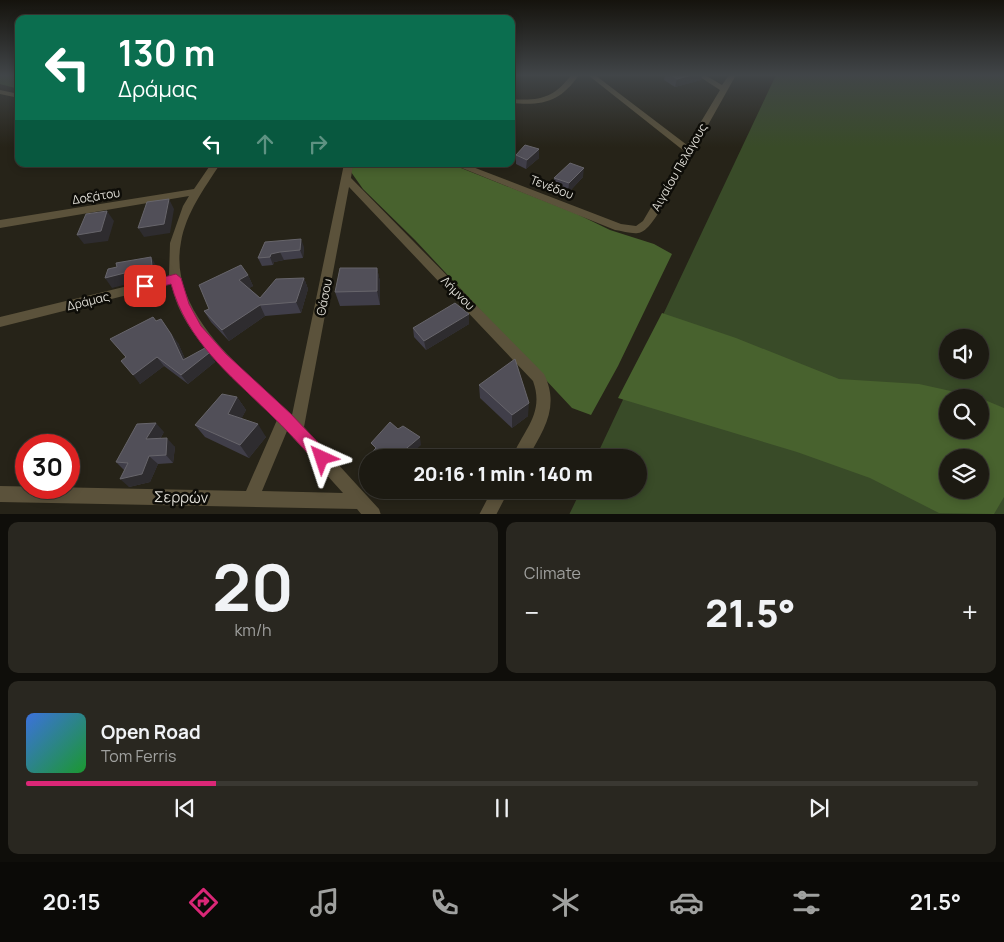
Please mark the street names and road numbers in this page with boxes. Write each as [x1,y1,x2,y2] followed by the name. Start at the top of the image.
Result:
[647,120,711,214] street label: Αιγαίου Πελάγους
[528,171,576,203] street label: Τενέδου
[71,184,121,208] street label: Δοξάτου
[437,272,479,314] street label: Λήμνου
[312,277,336,317] street label: Θάσου
[65,287,111,314] street label: Δράμας
[154,486,209,508] street label: Σερρών

